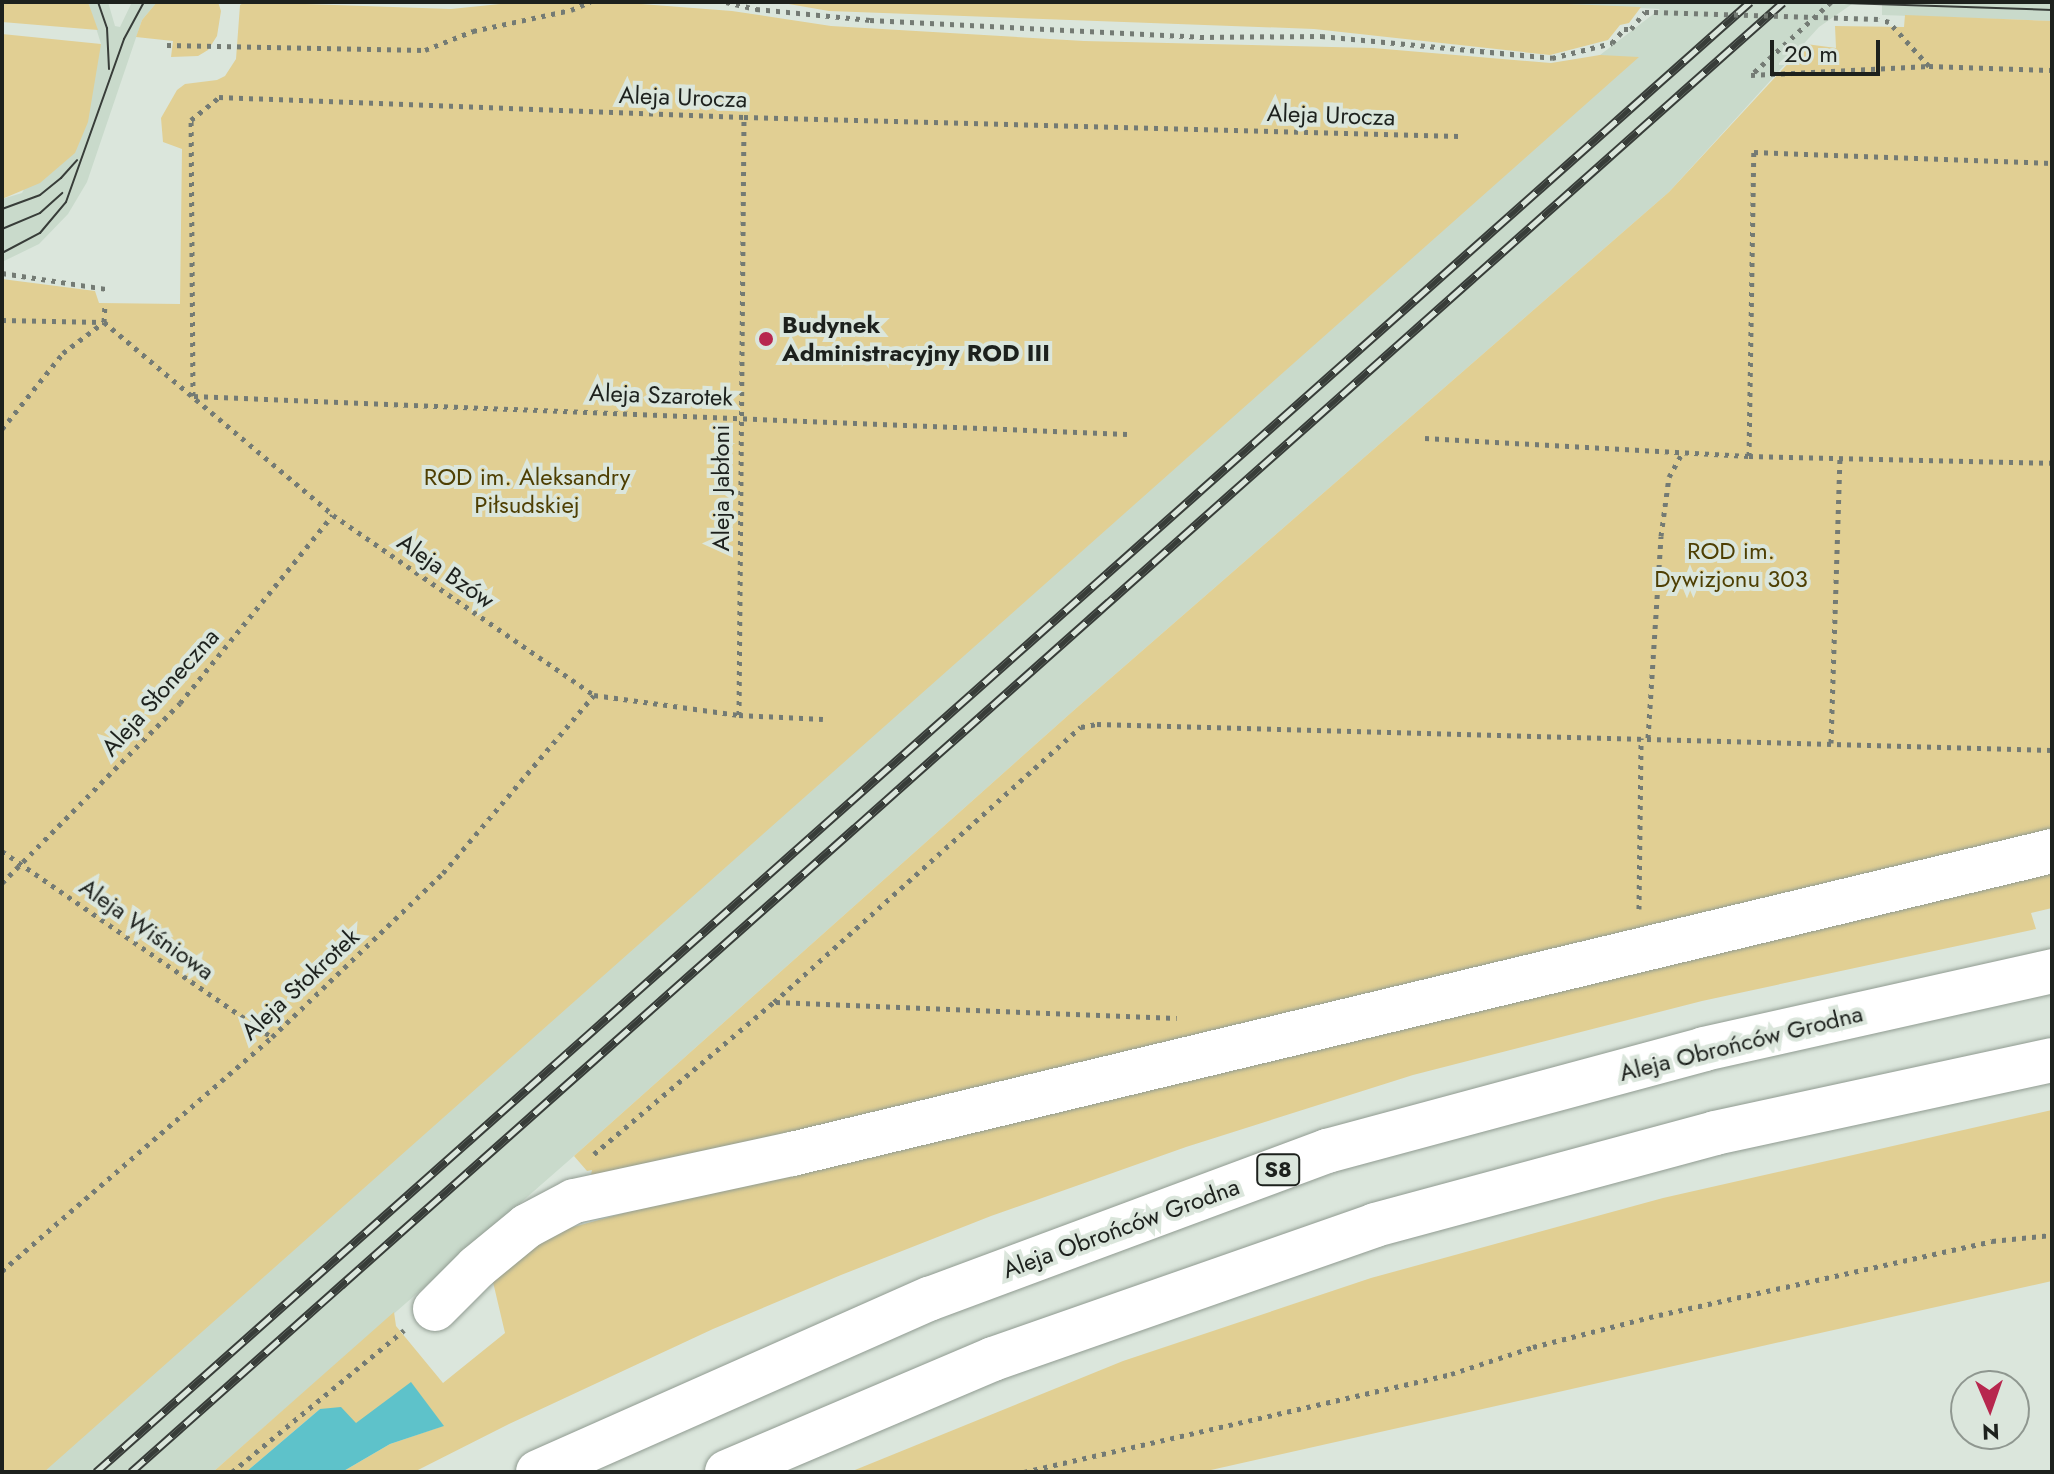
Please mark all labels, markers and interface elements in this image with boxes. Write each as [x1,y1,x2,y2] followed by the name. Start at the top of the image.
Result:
[1774,24,1884,74] scale bar
[1784,36,1838,71] text: 20 m
[618,80,748,114] street label: Aleja Urocza
[1266,98,1396,132] street label: Aleja Urocza
[782,311,1050,367] place label: Budynek Administracyjny ROD III
[757,330,775,348] marker: Budynek Administracyjny ROD III
[589,378,733,412] street label: Aleja Szarotek
[707,425,735,551] street label: Aleja Jabłoni
[424,463,630,519] park label: ROD im. Aleksandry Piłsudskiej
[392,527,500,615] street label: Aleja Bzów
[1654,537,1808,593] park label: ROD im. Dywizjonu 303
[95,622,225,762] street label: Aleja Słoneczna
[74,872,220,986] street label: Aleja Wiśniowa
[235,922,365,1046] street label: Aleja Stokrotek
[1616,999,1866,1087] street label: Aleja Obrońców Grodna
[1256,1152,1300,1188] road number: S8
[999,1172,1243,1284] street label: Aleja Obrońców Grodna
[1950,1370,2030,1450] north arrow
[1981,1416,2000,1448] text: N

